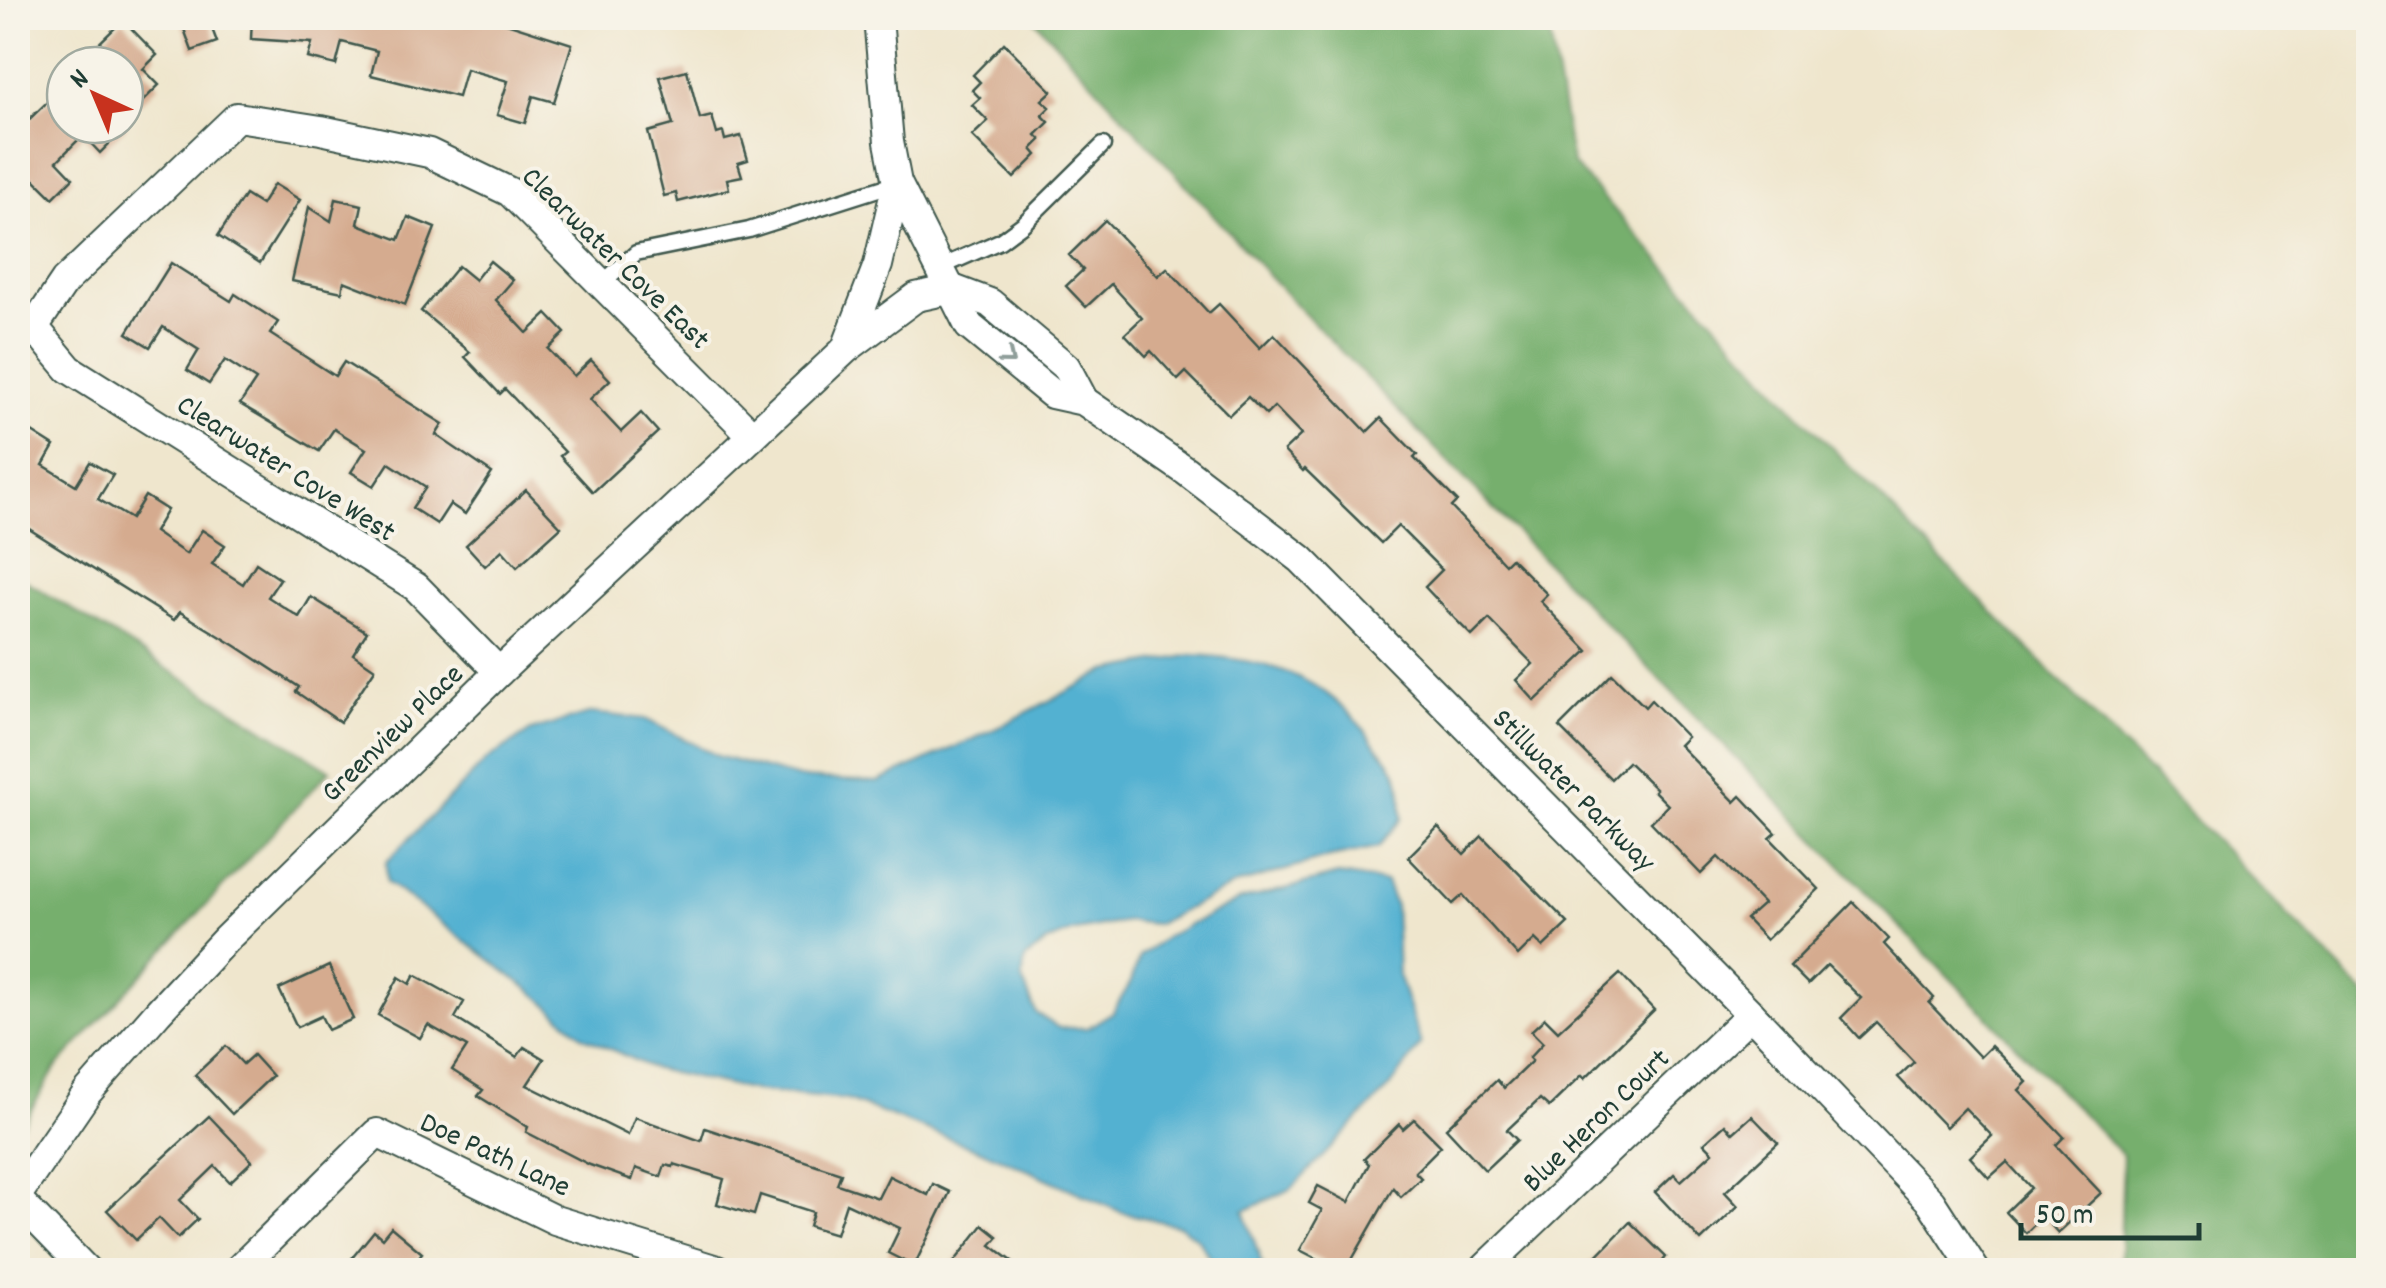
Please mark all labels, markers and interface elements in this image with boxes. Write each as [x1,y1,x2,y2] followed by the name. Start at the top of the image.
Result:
[45,45,145,145] north arrow
[62,61,100,100] text: N
[510,159,718,362] street label: Clearwater Cove East
[996,346,1014,364] one-way arrow
[167,386,402,556] street label: Clearwater Cove West
[313,656,475,815] street label: Greenview Place
[1480,700,1664,884] street label: Stillwater Parkway
[1514,1040,1682,1204] street label: Blue Heron Court
[412,1103,576,1211] street label: Doe Path Lane
[2021,1178,2198,1240] scale bar
[2036,1196,2094,1239] text: 50 m

